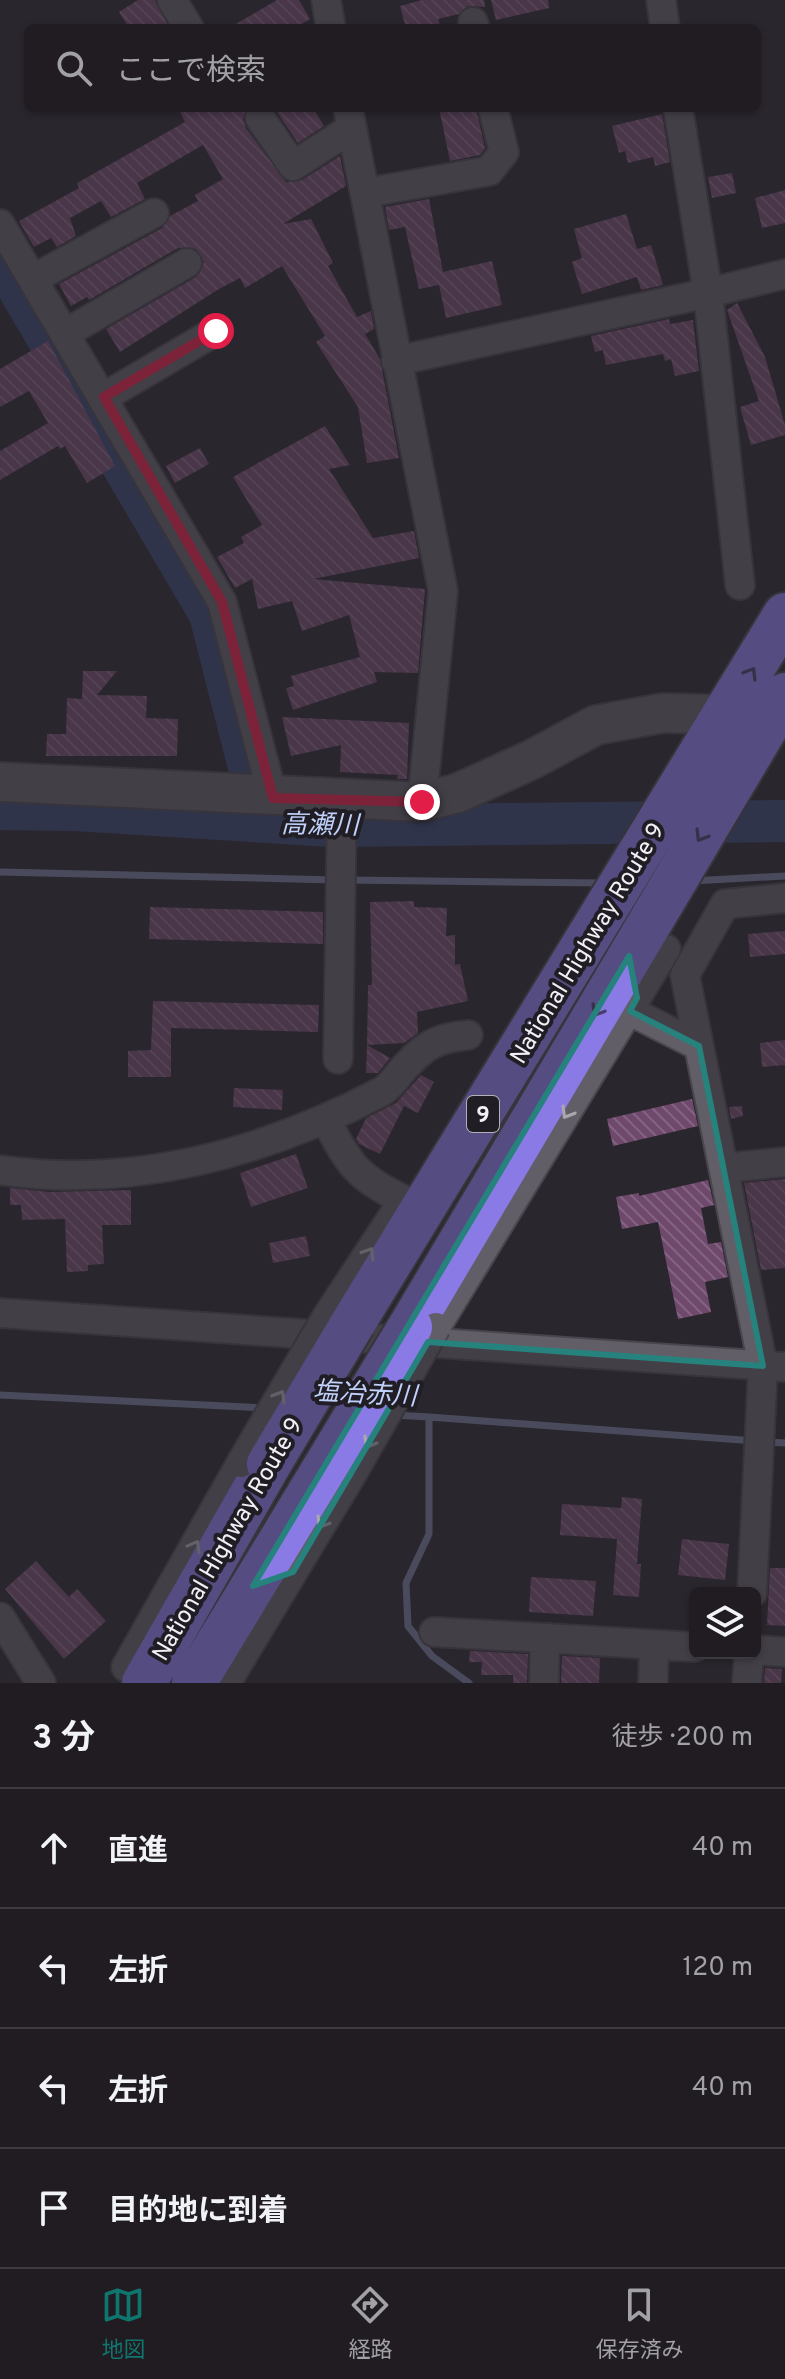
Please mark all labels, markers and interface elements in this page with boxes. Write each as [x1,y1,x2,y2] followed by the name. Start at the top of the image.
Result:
[24,24,761,112] search box
[52,46,96,90] icon: search
[116,54,266,91] text: ここで検索
[198,313,234,349] route start
[741,667,756,682] one-way arrow
[404,784,440,820] route end
[281,809,362,844] water label: 高瀬川
[505,818,673,1070] street label: National Highway Route 9
[695,827,710,842] one-way arrow
[591,1002,606,1017] one-way arrow
[467,1096,499,1132] road number: 9
[562,1104,577,1119] one-way arrow
[360,1247,375,1261] one-way arrow
[312,1376,421,1415] water label: 塩冶赤川
[271,1390,286,1405] one-way arrow
[147,1413,311,1667] street label: National Highway Route 9
[363,1434,379,1449] one-way arrow
[316,1514,332,1529] one-way arrow
[185,1540,201,1554] one-way arrow
[689,1587,761,1659] map controls
[689,1587,761,1659] button: layers
[32,1718,95,1761] text: 3 分
[612,1722,753,1755] text: 徒歩 · 200 m
[32,1826,76,1870] icon: ahead
[692,1832,753,1865] text: 40 m
[108,1834,168,1871] text: 直進
[32,1946,76,1990] icon: left
[683,1952,753,1985] text: 120 m
[108,1954,168,1991] text: 左折
[32,2066,76,2110] icon: left
[692,2072,753,2105] text: 40 m
[108,2074,168,2111] text: 左折
[32,2186,76,2230] icon: arrive
[108,2194,288,2231] text: 目的地に到着
[101,2283,146,2365] tab: 地図
[348,2283,393,2365] tab: 経路
[595,2283,684,2365] tab: 保存済み

